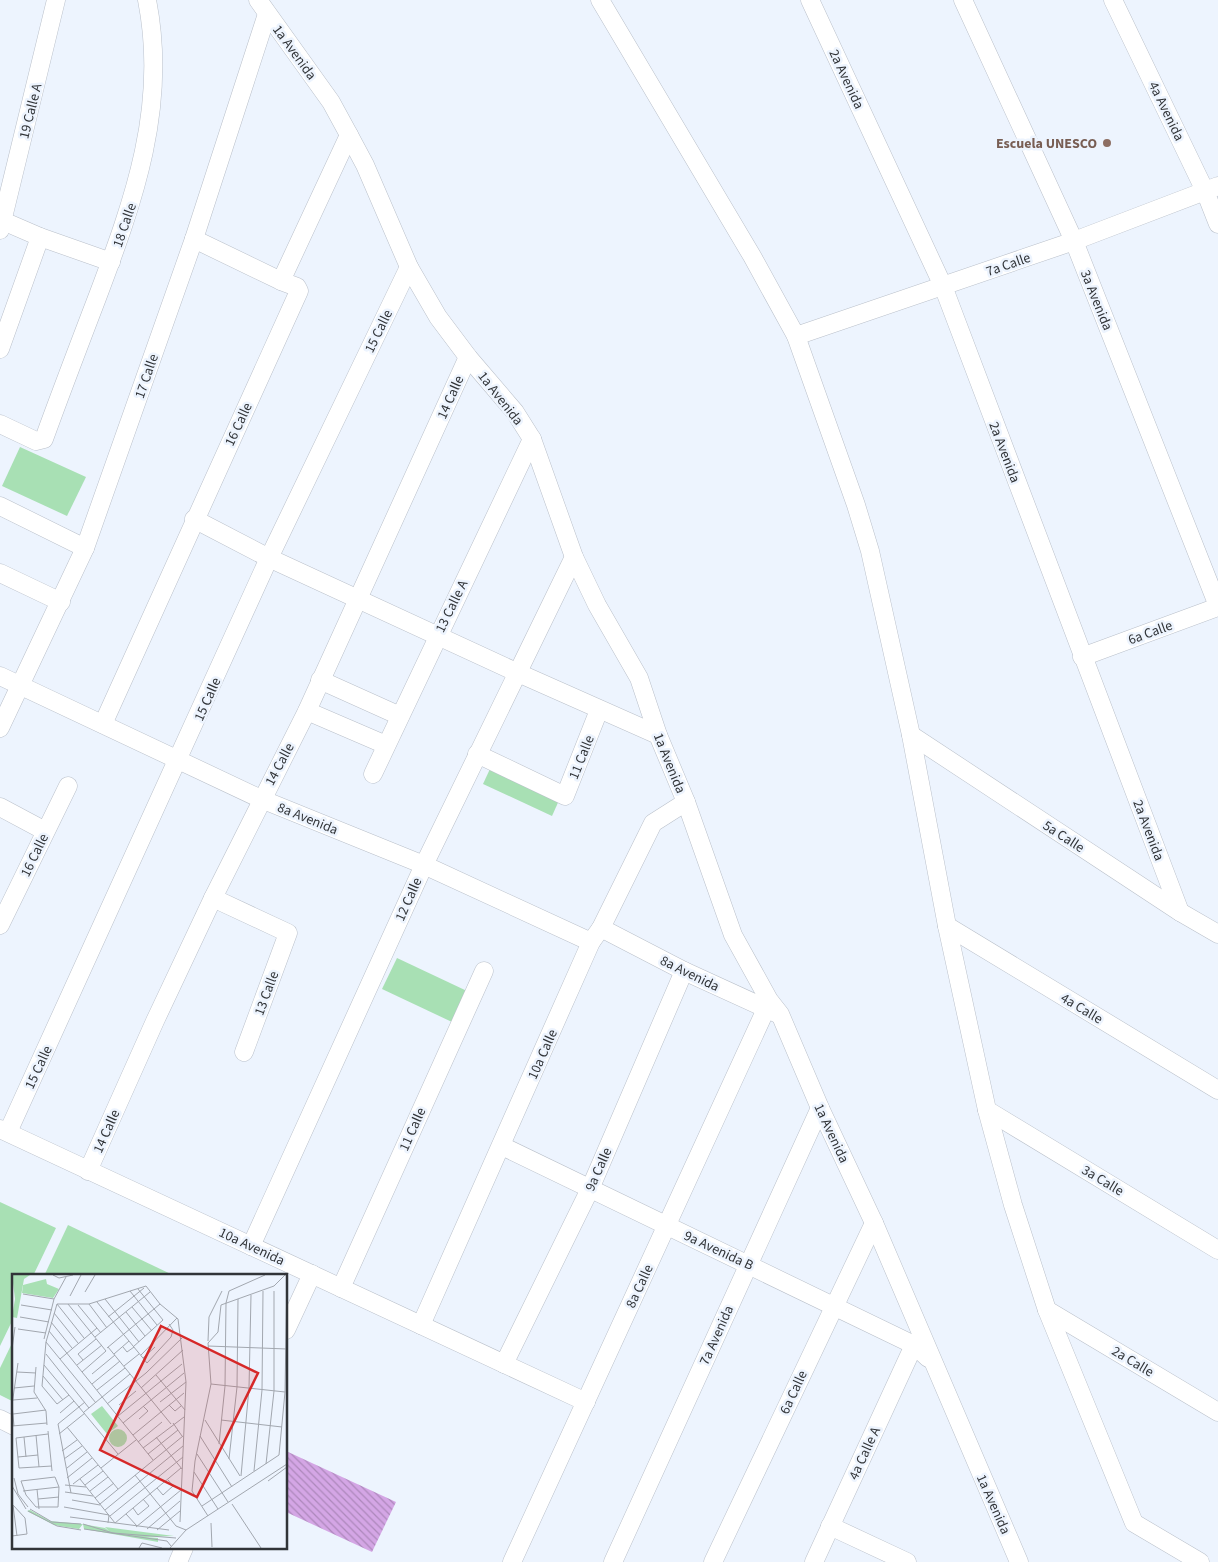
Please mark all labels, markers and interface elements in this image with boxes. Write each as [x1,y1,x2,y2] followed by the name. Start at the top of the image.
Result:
[267,21,321,84] street label: 1a Avenida
[824,46,869,113] street label: 2a Avenida
[1143,78,1189,144] street label: 4a Avenida
[14,81,48,141] street label: 19 Calle A
[996,134,1097,154] place label: Escuela UNESCO
[1101,137,1113,149] marker: Escuela UNESCO
[108,200,142,250] street label: 18 Calle
[983,248,1033,282] street label: 7a Calle
[1075,267,1117,334] street label: 3a Avenida
[360,306,398,356] street label: 15 Calle
[130,351,164,401] street label: 17 Calle
[473,367,528,430] street label: 1a Avenida
[432,372,469,422] street label: 14 Calle
[220,399,258,449] street label: 16 Calle
[983,419,1025,486] street label: 2a Avenida
[431,576,473,636] street label: 13 Calle A
[1125,616,1175,650] street label: 6a Calle
[189,674,226,724] street label: 15 Calle
[648,730,690,797] street label: 1a Avenida
[564,732,600,782] street label: 11 Calle
[260,739,299,789] street label: 14 Calle
[1127,797,1169,864] street label: 2a Avenida
[274,798,341,840] street label: 8a Avenida
[1039,816,1088,858] street label: 5a Calle
[16,830,54,880] street label: 16 Calle
[390,874,427,924] street label: 12 Calle
[657,951,723,997] street label: 8a Avenida
[250,968,284,1018] street label: 13 Calle
[1057,988,1106,1029] street label: 4a Calle
[523,1026,563,1083] street label: 10a Calle
[20,1042,58,1092] street label: 15 Calle
[809,1100,854,1167] street label: 1a Avenida
[394,1104,431,1154] street label: 11 Calle
[88,1106,125,1156] street label: 14 Calle
[580,1144,617,1194] street label: 9a Calle
[1078,1160,1127,1201] street label: 3a Calle
[215,1223,288,1271] street label: 10a Avenida
[680,1226,757,1276] street label: 9a Avenida B
[621,1261,659,1311] street label: 8a Calle
[12,1274,288,1550] inset map
[695,1302,739,1369] street label: 7a Avenida
[1108,1341,1157,1382] street label: 2a Calle
[775,1367,813,1417] street label: 6a Calle
[844,1423,886,1483] street label: 4a Calle A
[971,1471,1015,1538] street label: 1a Avenida

